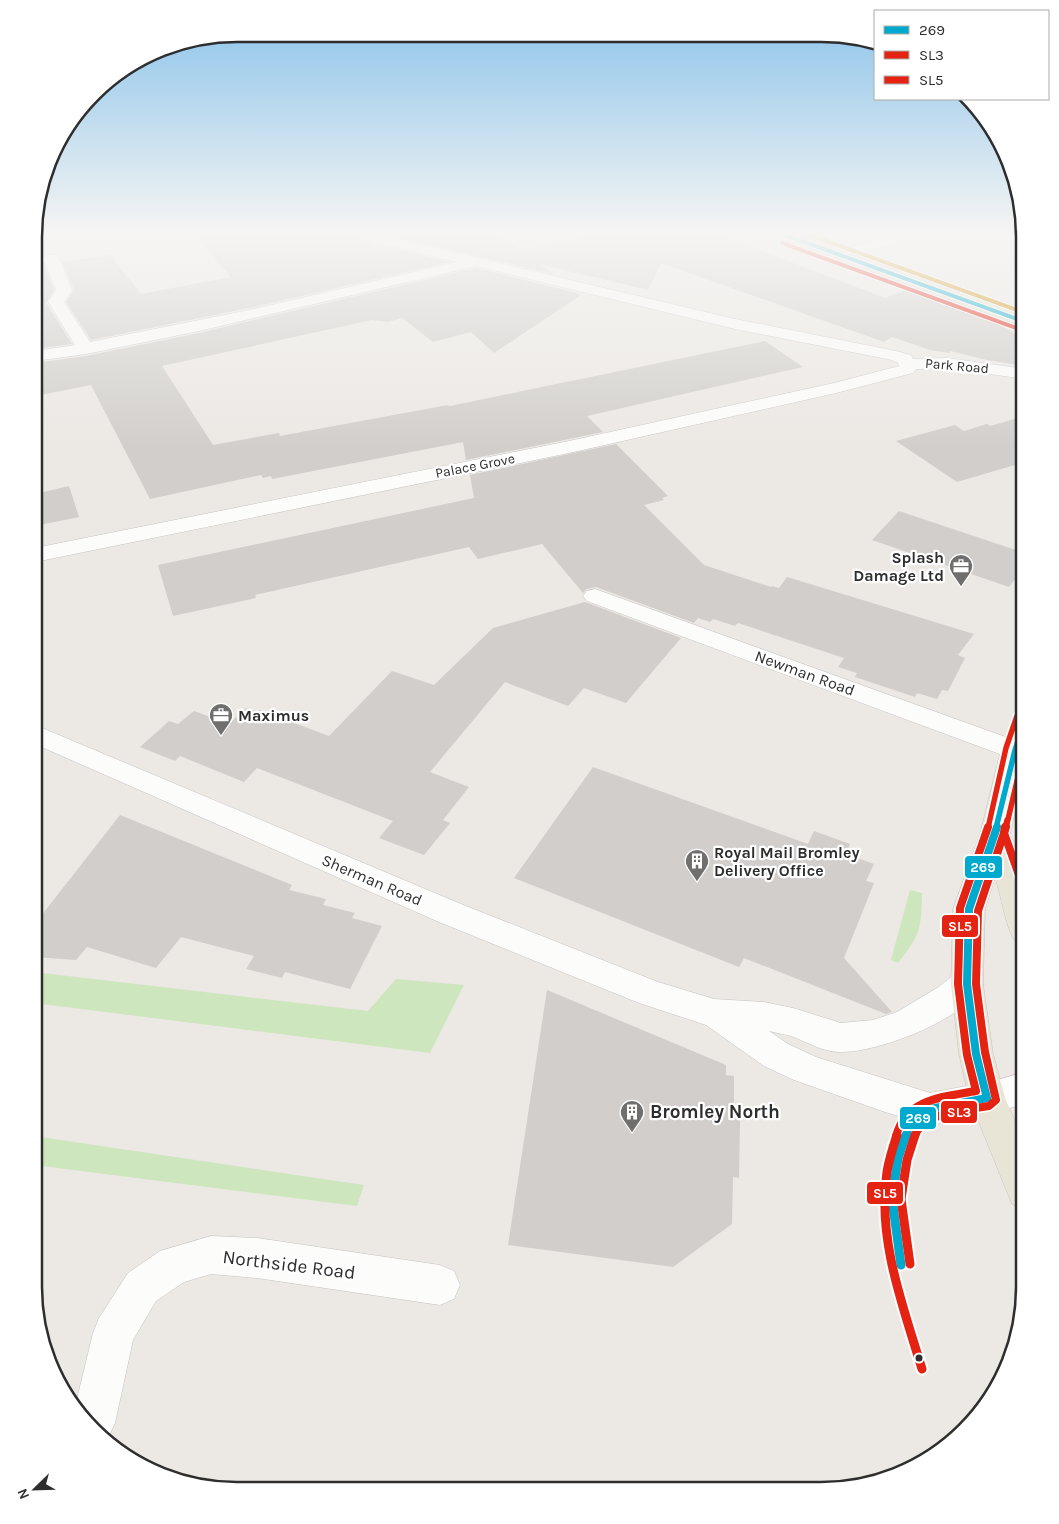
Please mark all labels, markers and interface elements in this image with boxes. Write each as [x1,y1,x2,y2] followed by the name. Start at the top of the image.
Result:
[874,10,1049,100] legend
[919,21,945,39] text: 269
[919,46,944,64] text: SL3
[919,71,944,89] text: SL5
[924,355,990,377] street label: Park Road
[434,450,516,482] street label: Palace Grove
[853,548,944,585] place label: Splash Damage Ltd
[948,553,974,587] office icon: Splash Damage Ltd
[752,646,858,700] street label: Newman Road
[208,702,234,736] office icon: Maximus
[238,706,309,725] place label: Maximus
[714,843,860,880] place label: Royal Mail Bromley Delivery Office
[684,848,710,882] building icon: Royal Mail Bromley Delivery Office
[319,850,425,910] street label: Sherman Road
[964,855,1003,879] line badge: 269
[970,859,996,876] text: 269
[941,914,979,938] line badge: SL5
[948,918,972,935] text: SL5
[619,1099,645,1133] building icon: Bromley North
[940,1100,978,1124] line badge: SL3
[650,1101,780,1123] place label: Bromley North
[947,1104,971,1121] text: SL3
[899,1106,937,1130] line badge: 269
[905,1110,931,1127] text: 269
[866,1181,904,1205] line badge: SL5
[873,1185,897,1202] text: SL5
[221,1246,357,1284] street label: Northside Road
[914,1353,924,1363] unlabelled marker
[10,1464,60,1514] north arrow
[14,1486,33,1502] text: N

